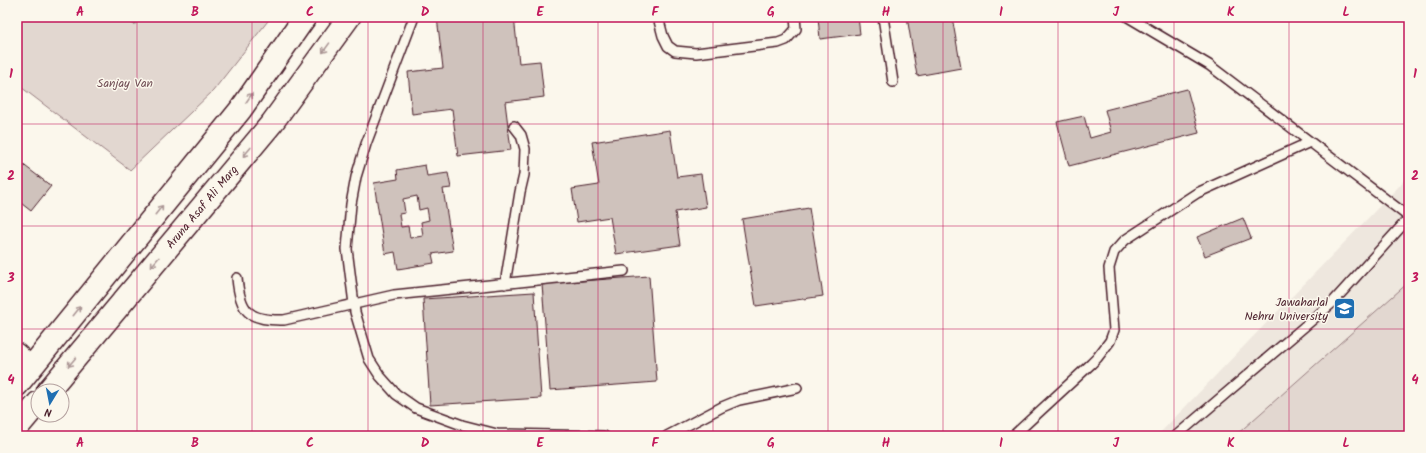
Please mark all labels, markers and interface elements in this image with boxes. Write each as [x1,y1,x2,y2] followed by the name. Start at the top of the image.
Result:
[76,2,84,23] text: A
[191,2,199,23] text: B
[306,2,314,23] text: C
[421,2,430,23] text: D
[536,2,544,23] text: E
[651,2,659,23] text: F
[767,2,775,23] text: G
[882,2,891,23] text: H
[999,2,1003,23] text: I
[1113,2,1120,23] text: J
[1227,2,1235,23] text: K
[1342,2,1350,23] text: L
[322,43,330,54] one-way arrow
[9,64,13,85] text: 1
[1413,64,1417,85] text: 1
[97,74,153,93] park label: Sanjay Van
[245,93,253,104] one-way arrow
[243,146,252,157] one-way arrow
[162,161,243,253] street label: Aruna Asaf Ali Marg
[7,166,15,187] text: 2
[1411,166,1419,187] text: 2
[155,205,164,216] one-way arrow
[151,257,160,268] one-way arrow
[6,268,15,289] text: 3
[1410,268,1419,289] text: 3
[1244,293,1328,326] place label: Jawaharlal Nehru University
[1331,296,1357,322] school or university icon: Jawaharlal Nehru University
[73,306,82,316] one-way arrow
[67,357,76,367] one-way arrow
[7,370,15,391] text: 4
[1411,370,1419,391] text: 4
[30,383,70,423] north arrow
[43,402,53,421] text: N
[76,433,84,453] text: A
[191,433,199,453] text: B
[306,433,314,453] text: C
[421,433,430,453] text: D
[536,433,544,453] text: E
[651,433,659,453] text: F
[767,433,775,453] text: G
[882,433,891,453] text: H
[999,433,1003,453] text: I
[1113,433,1120,453] text: J
[1227,433,1235,453] text: K
[1342,433,1350,453] text: L

